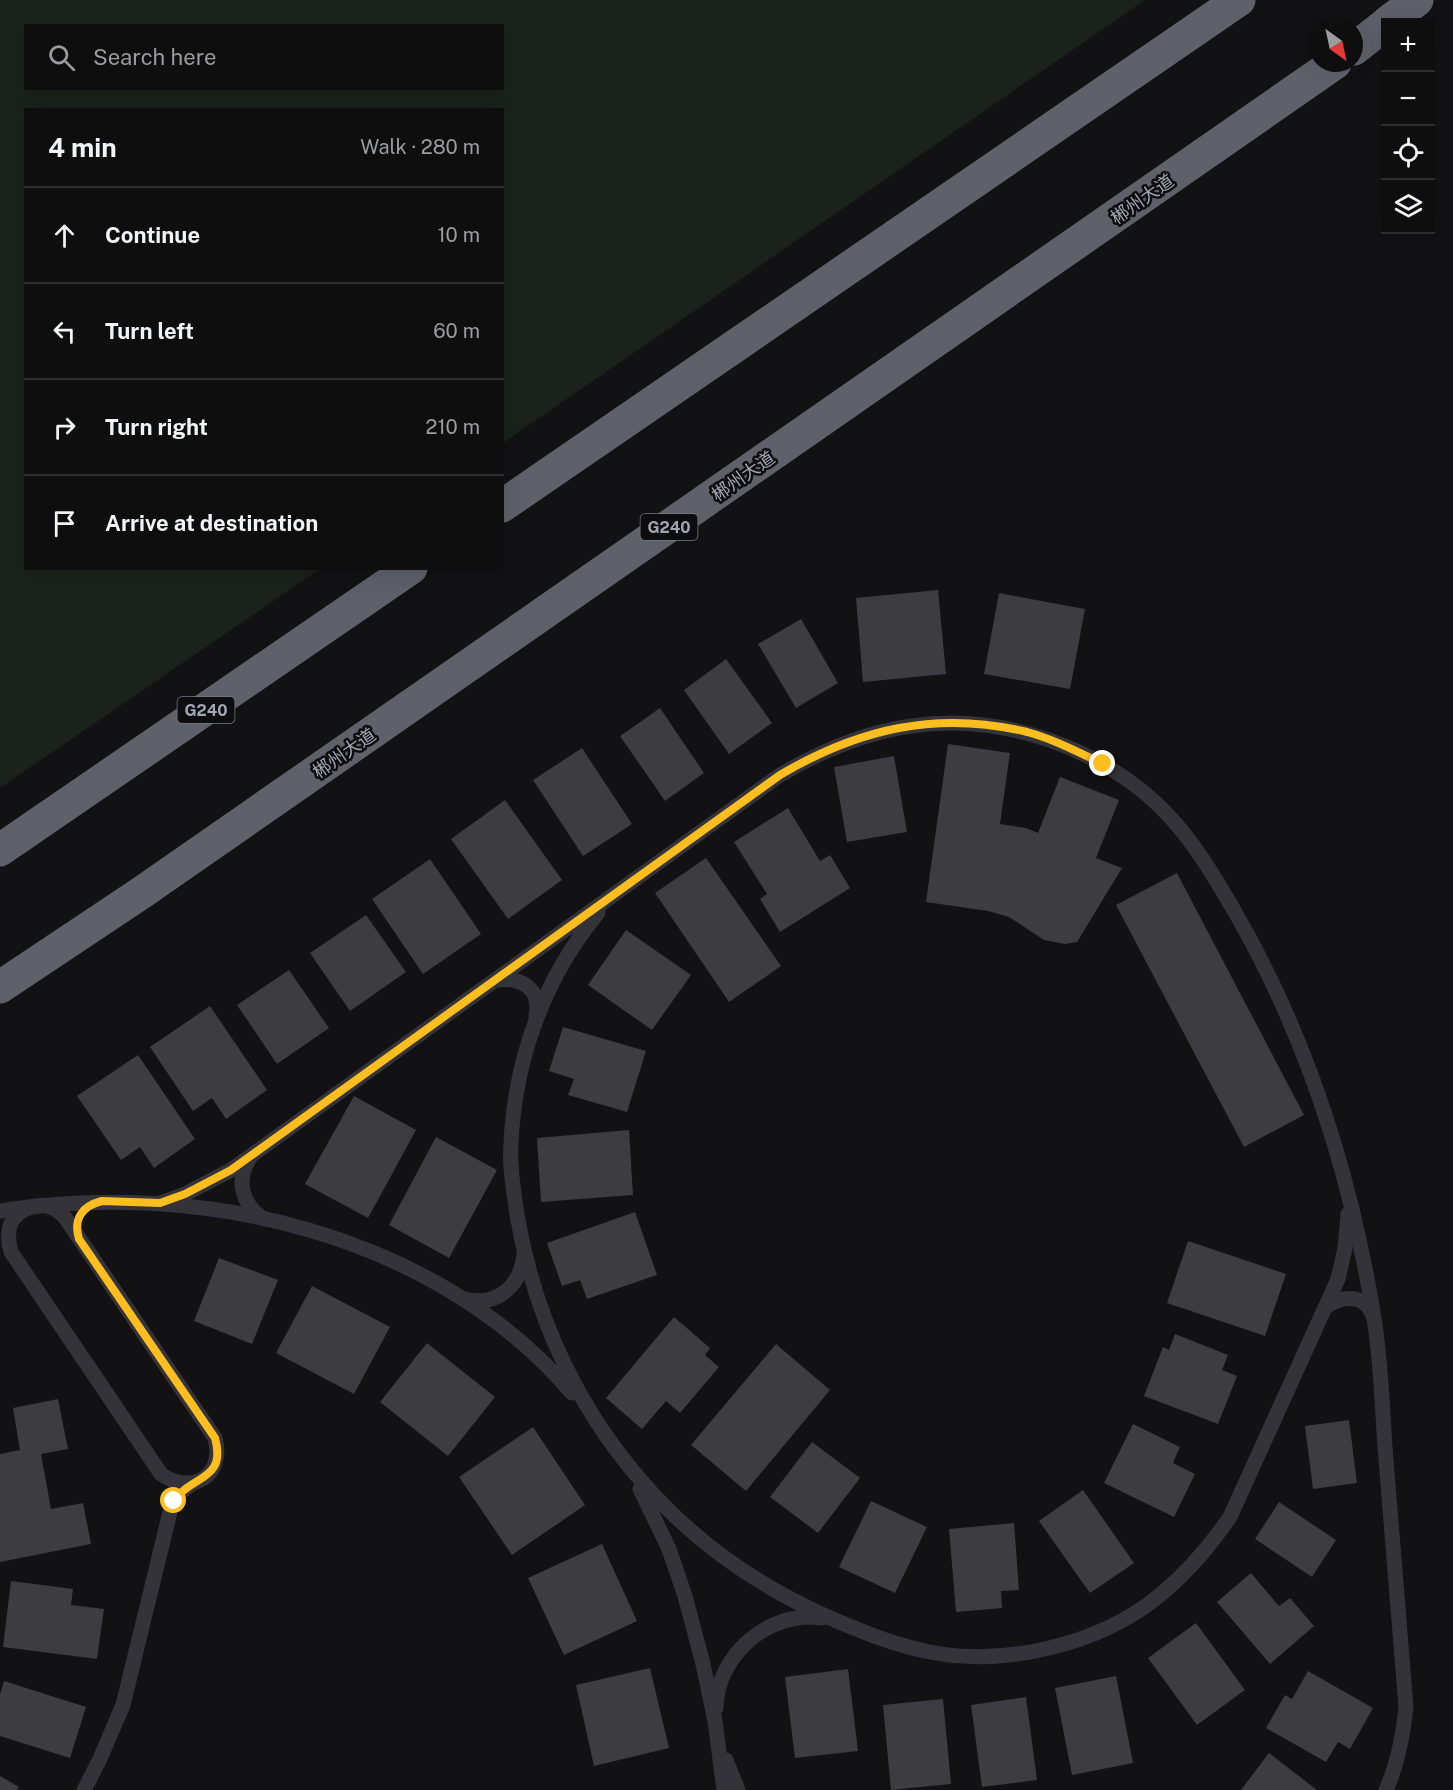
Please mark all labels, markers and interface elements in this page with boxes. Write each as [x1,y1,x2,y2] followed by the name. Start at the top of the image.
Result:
[1309,18,1363,72] north arrow
[1381,18,1435,234] map controls
[1381,18,1435,72] button: +
[24,24,504,90] search box
[45,41,78,74] icon: search
[93,44,217,70] text: Search here
[1381,72,1435,126] button: −
[1381,126,1435,180] button: locate
[48,132,117,163] text: 4 min
[360,135,480,159] text: Walk · 280 m
[1106,170,1178,228] street label: 郴州大道
[1381,180,1435,234] button: layers
[48,219,81,252] icon: ahead
[105,222,200,248] text: Continue
[437,223,480,247] text: 10 m
[48,315,81,348] icon: left
[105,318,194,344] text: Turn left
[433,319,480,343] text: 60 m
[48,411,81,444] icon: right
[105,414,208,440] text: Turn right
[426,415,480,439] text: 210 m
[707,447,779,505] street label: 郴州大道
[48,507,81,540] icon: arrive
[105,510,318,536] text: Arrive at destination
[640,514,698,540] road number: G240
[178,697,234,723] road number: G240
[308,724,380,782] street label: 郴州大道
[1089,750,1115,776] route end
[160,1487,186,1513] route start

